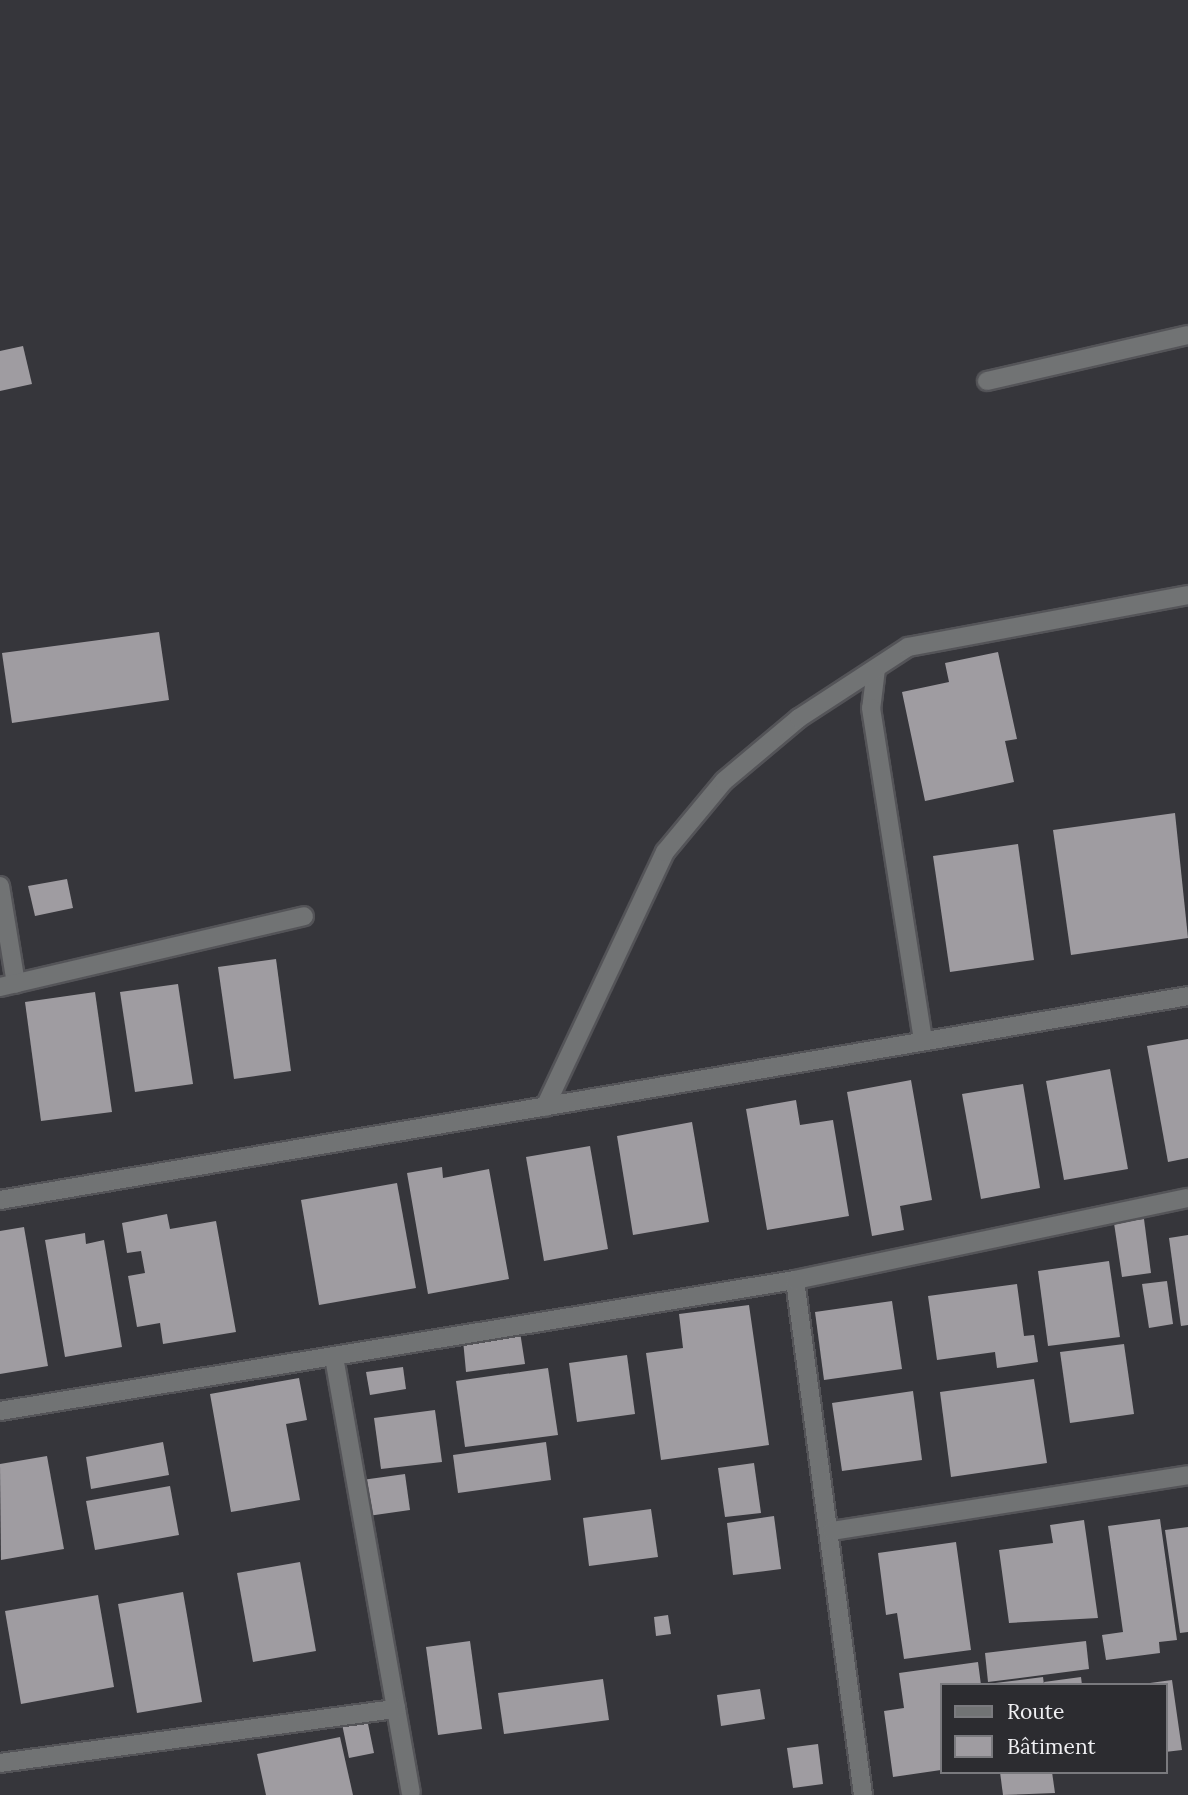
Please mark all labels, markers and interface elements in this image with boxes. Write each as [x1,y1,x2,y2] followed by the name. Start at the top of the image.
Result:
[940,1683,1167,1774] legend
[1007,1698,1064,1725] text: Route
[1007,1733,1096,1760] text: Bâtiment

